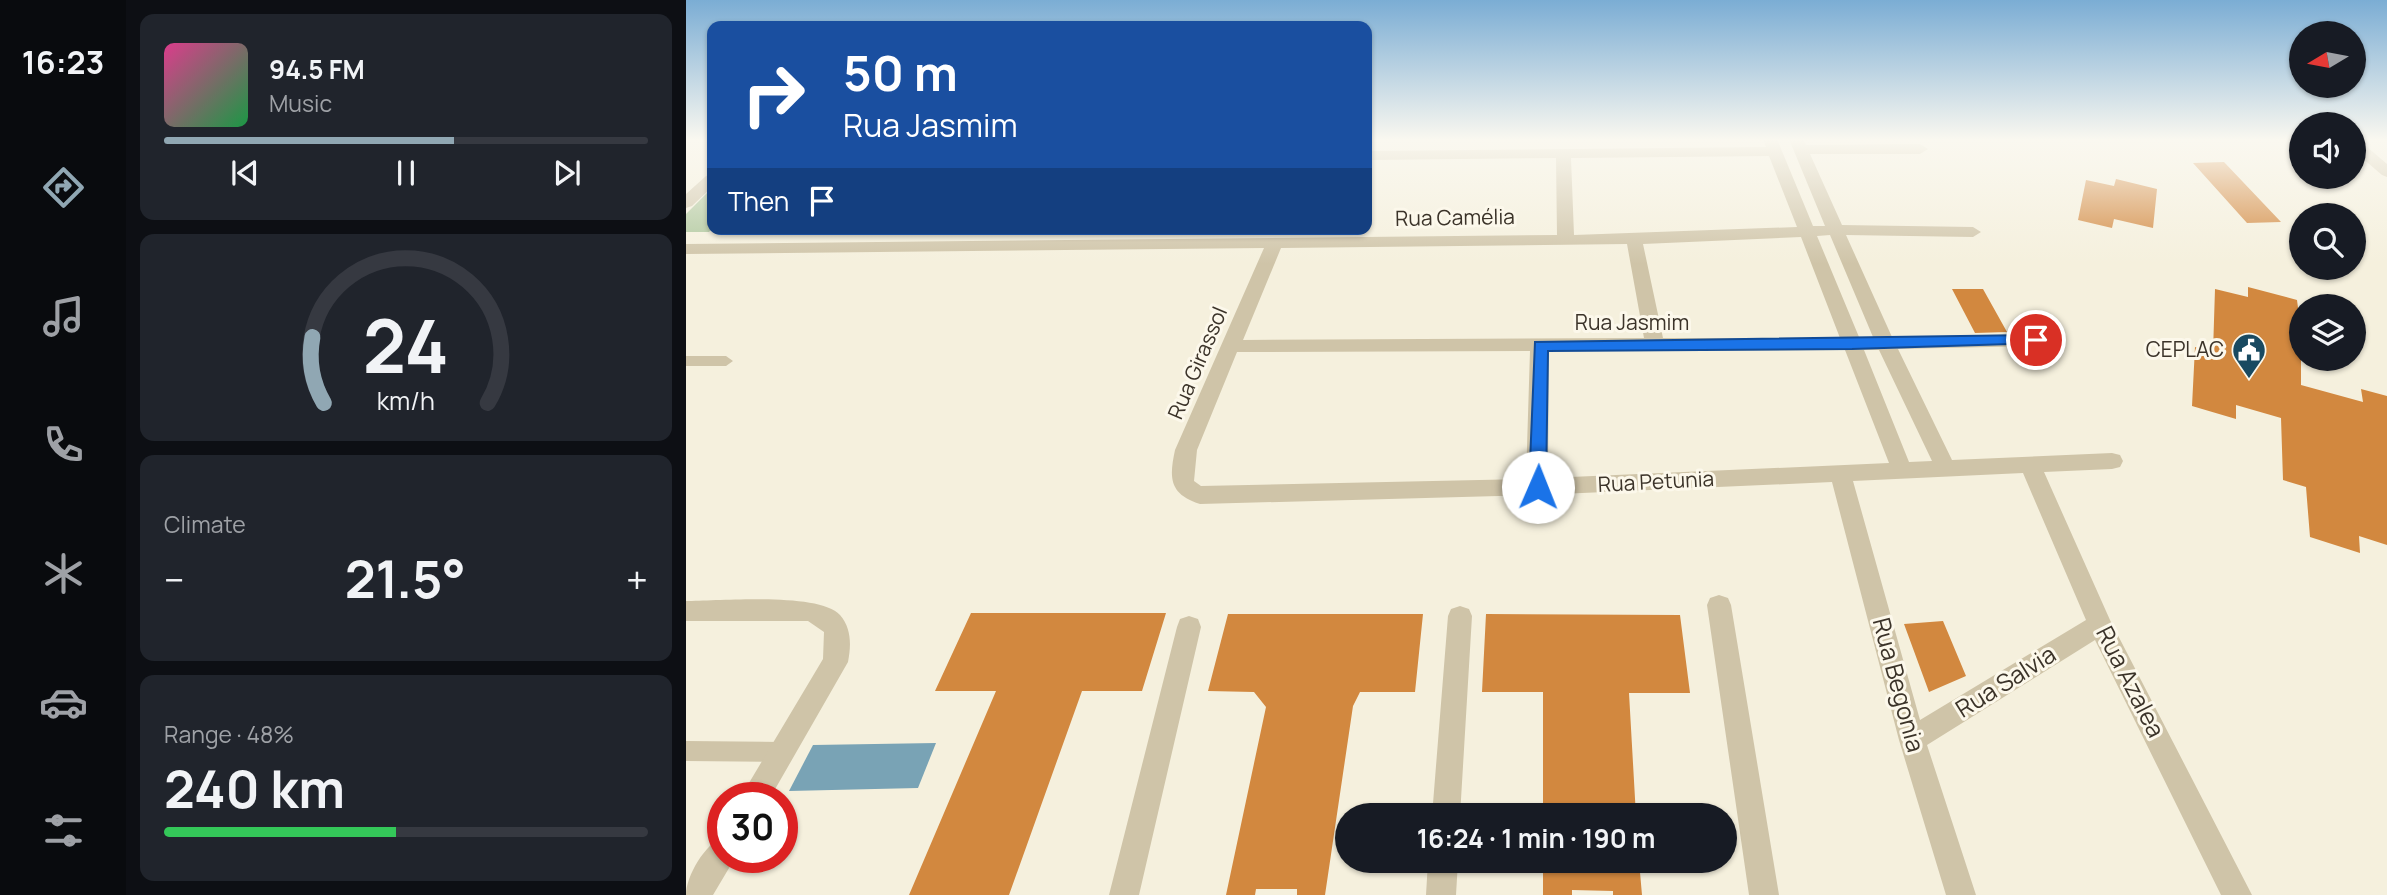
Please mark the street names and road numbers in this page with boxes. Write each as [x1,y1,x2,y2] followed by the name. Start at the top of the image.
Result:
[1395,202,1515,232] street label: Rua Camélia
[1161,302,1233,423] street label: Rua Girassol
[1575,308,1689,336] street label: Rua Jasmim
[1597,464,1715,498] street label: Rua Petunia
[1866,614,1933,755] street label: Rua Begonia
[2089,620,2173,743] street label: Rua Azalea
[1949,637,2062,724] street label: Rua Salvia

